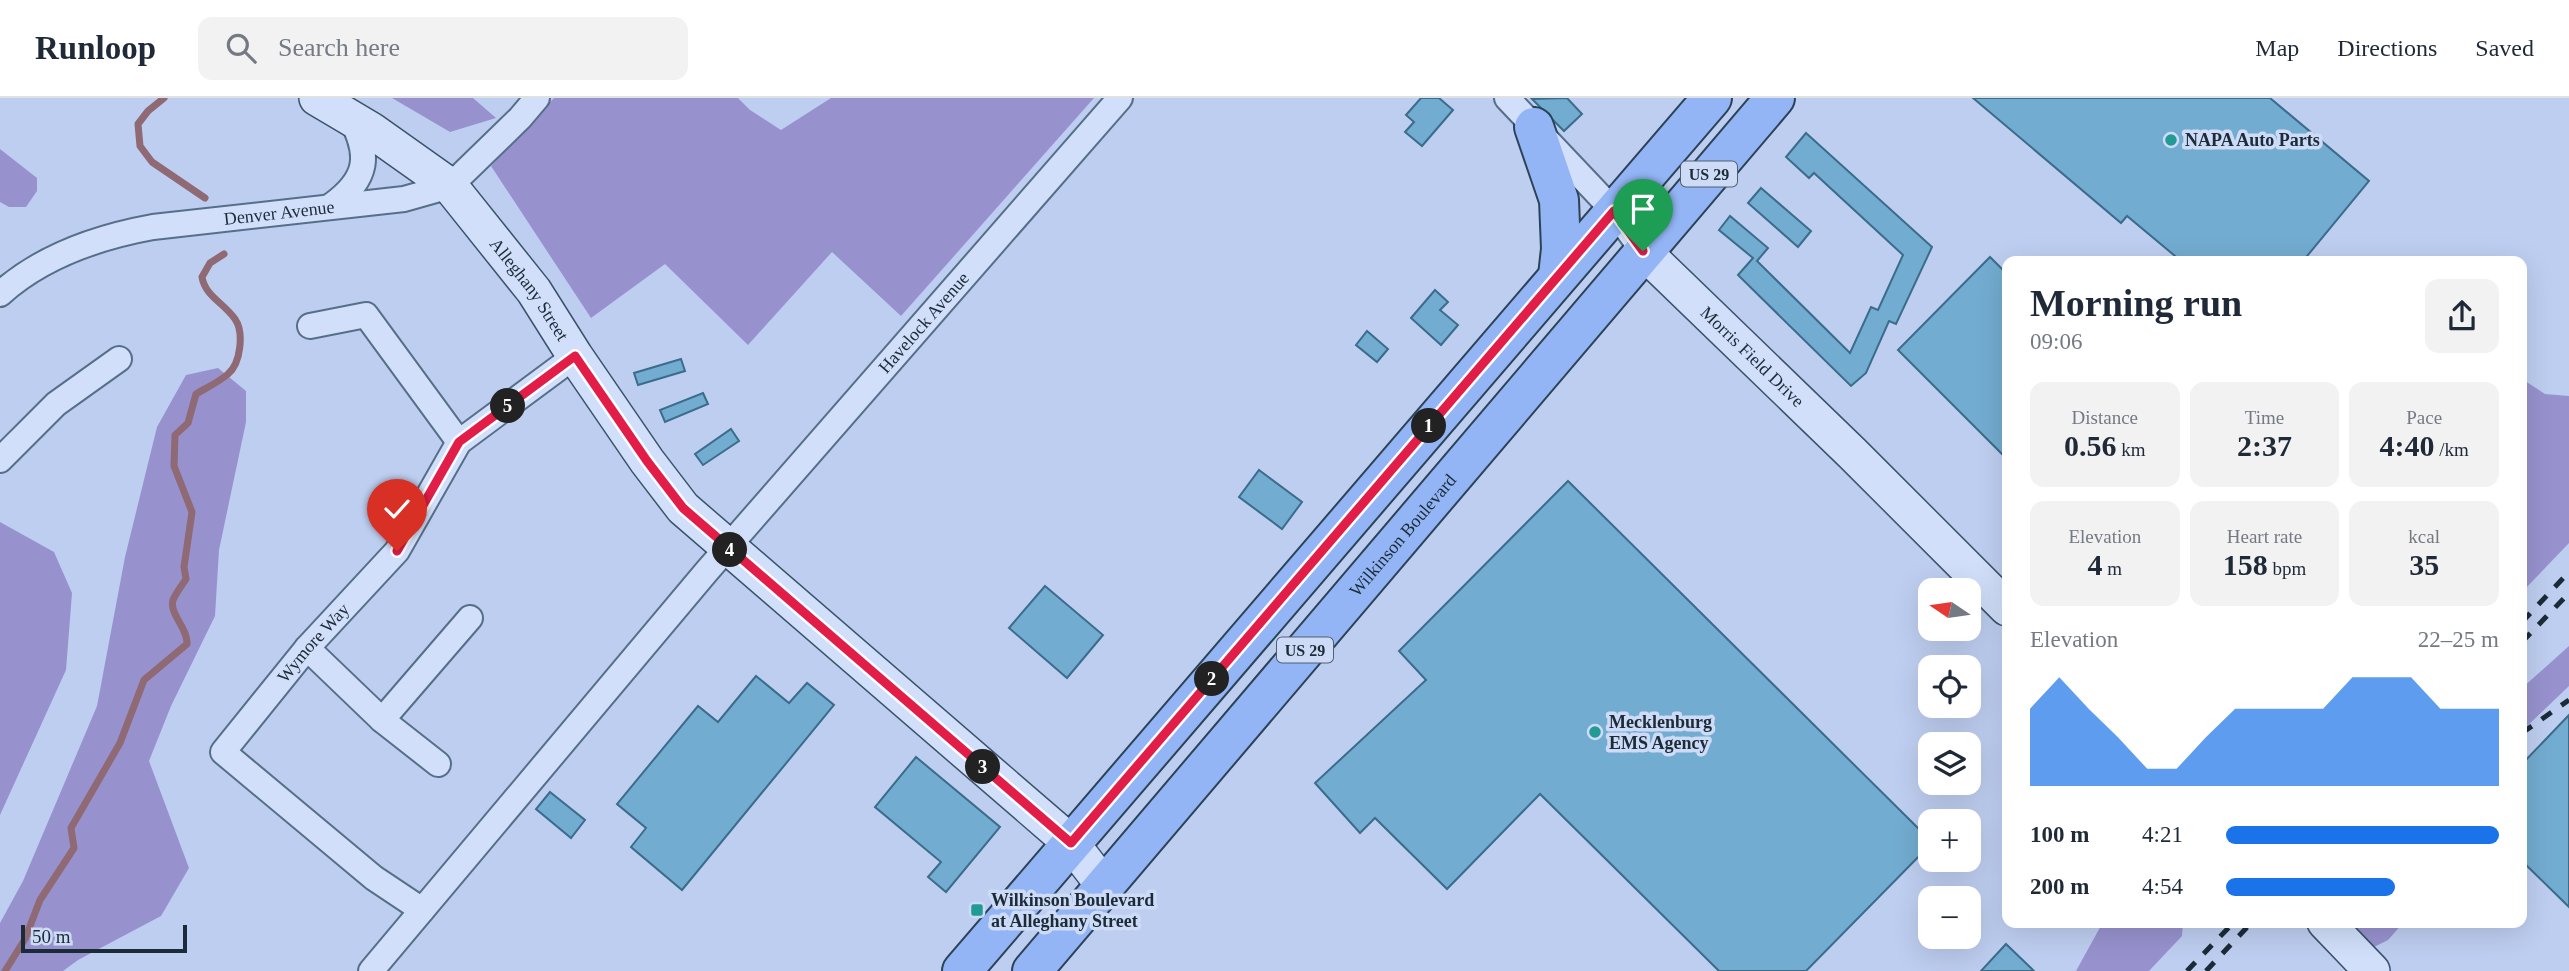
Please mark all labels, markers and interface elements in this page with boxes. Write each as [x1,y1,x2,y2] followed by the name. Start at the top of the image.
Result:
[198,17,688,80] search box
[222,29,260,67] icon: search
[35,30,156,66] text: Runloop
[278,33,400,62] text: Search here
[2255,35,2299,61] text: Map
[2337,35,2437,61] text: Directions
[2475,35,2534,61] text: Saved
[2185,130,2320,150] place label: NAPA Auto Parts
[2163,132,2179,148] marker: NAPA Auto Parts
[1681,162,1737,186] road number: US 29
[1613,179,1673,251] pin
[1624,190,1662,228] icon: arrive
[223,197,335,229] street label: Denver Avenue
[486,234,573,344] street label: Alleghany Street
[874,268,973,377] street label: Havelock Avenue
[2425,279,2499,353] button: share
[2030,282,2242,324] text: Morning run
[1696,302,1808,411] street label: Morris Field Drive
[2030,329,2082,354] text: 09:06
[490,388,526,424] pin: 5
[503,395,512,416] text: 5
[2072,407,2138,428] text: Distance
[2245,407,2284,428] text: Time
[2406,407,2442,428] text: Pace
[1412,408,1446,444] pin: 1
[1424,415,1433,436] text: 1
[2064,429,2117,462] text: 0.56
[2237,429,2292,462] text: 2:37
[2380,429,2435,462] text: 4:40
[2117,439,2146,460] text: km
[2435,439,2469,460] text: /km
[1345,470,1460,600] street label: Wilkinson Boulevard
[367,479,427,551] pin
[378,490,416,528] icon: check
[2068,526,2141,547] text: Elevation
[2227,526,2302,547] text: Heart rate
[2408,526,2440,547] text: kcal
[712,532,748,568] pin: 4
[725,539,734,560] text: 4
[2088,548,2103,581] text: 4
[2223,548,2268,581] text: 158
[2409,548,2439,581] text: 35
[2103,558,2122,579] text: m
[2268,558,2306,579] text: bpm
[1918,578,1981,640] north arrow
[1918,578,1981,949] map controls
[273,599,353,686] street label: Wymore Way
[2030,627,2118,652] text: Elevation
[2418,627,2499,652] text: 22–25 m
[1277,638,1333,663] road number: US 29
[1918,655,1981,718] button: locate
[1194,662,1230,696] pin: 2
[1207,668,1216,689] text: 2
[1609,712,1712,753] place label: Mecklenburg EMS Agency
[1587,724,1603,740] marker: Mecklenburg EMS Agency
[1918,732,1981,795] button: layers
[965,750,1000,784] pin: 3
[978,756,987,777] text: 3
[1918,809,1981,872] button: +
[2030,822,2089,847] text: 100 m
[2142,822,2183,847] text: 4:21
[2030,874,2089,899] text: 200 m
[2142,874,2183,899] text: 4:54
[1918,886,1981,949] button: −
[991,890,1154,931] place label: Wilkinson Boulevard at Alleghany Street
[969,902,985,918] marker: Wilkinson Boulevard at Alleghany Street
[21,922,187,954] scale bar
[32,926,71,947] text: 50 m

